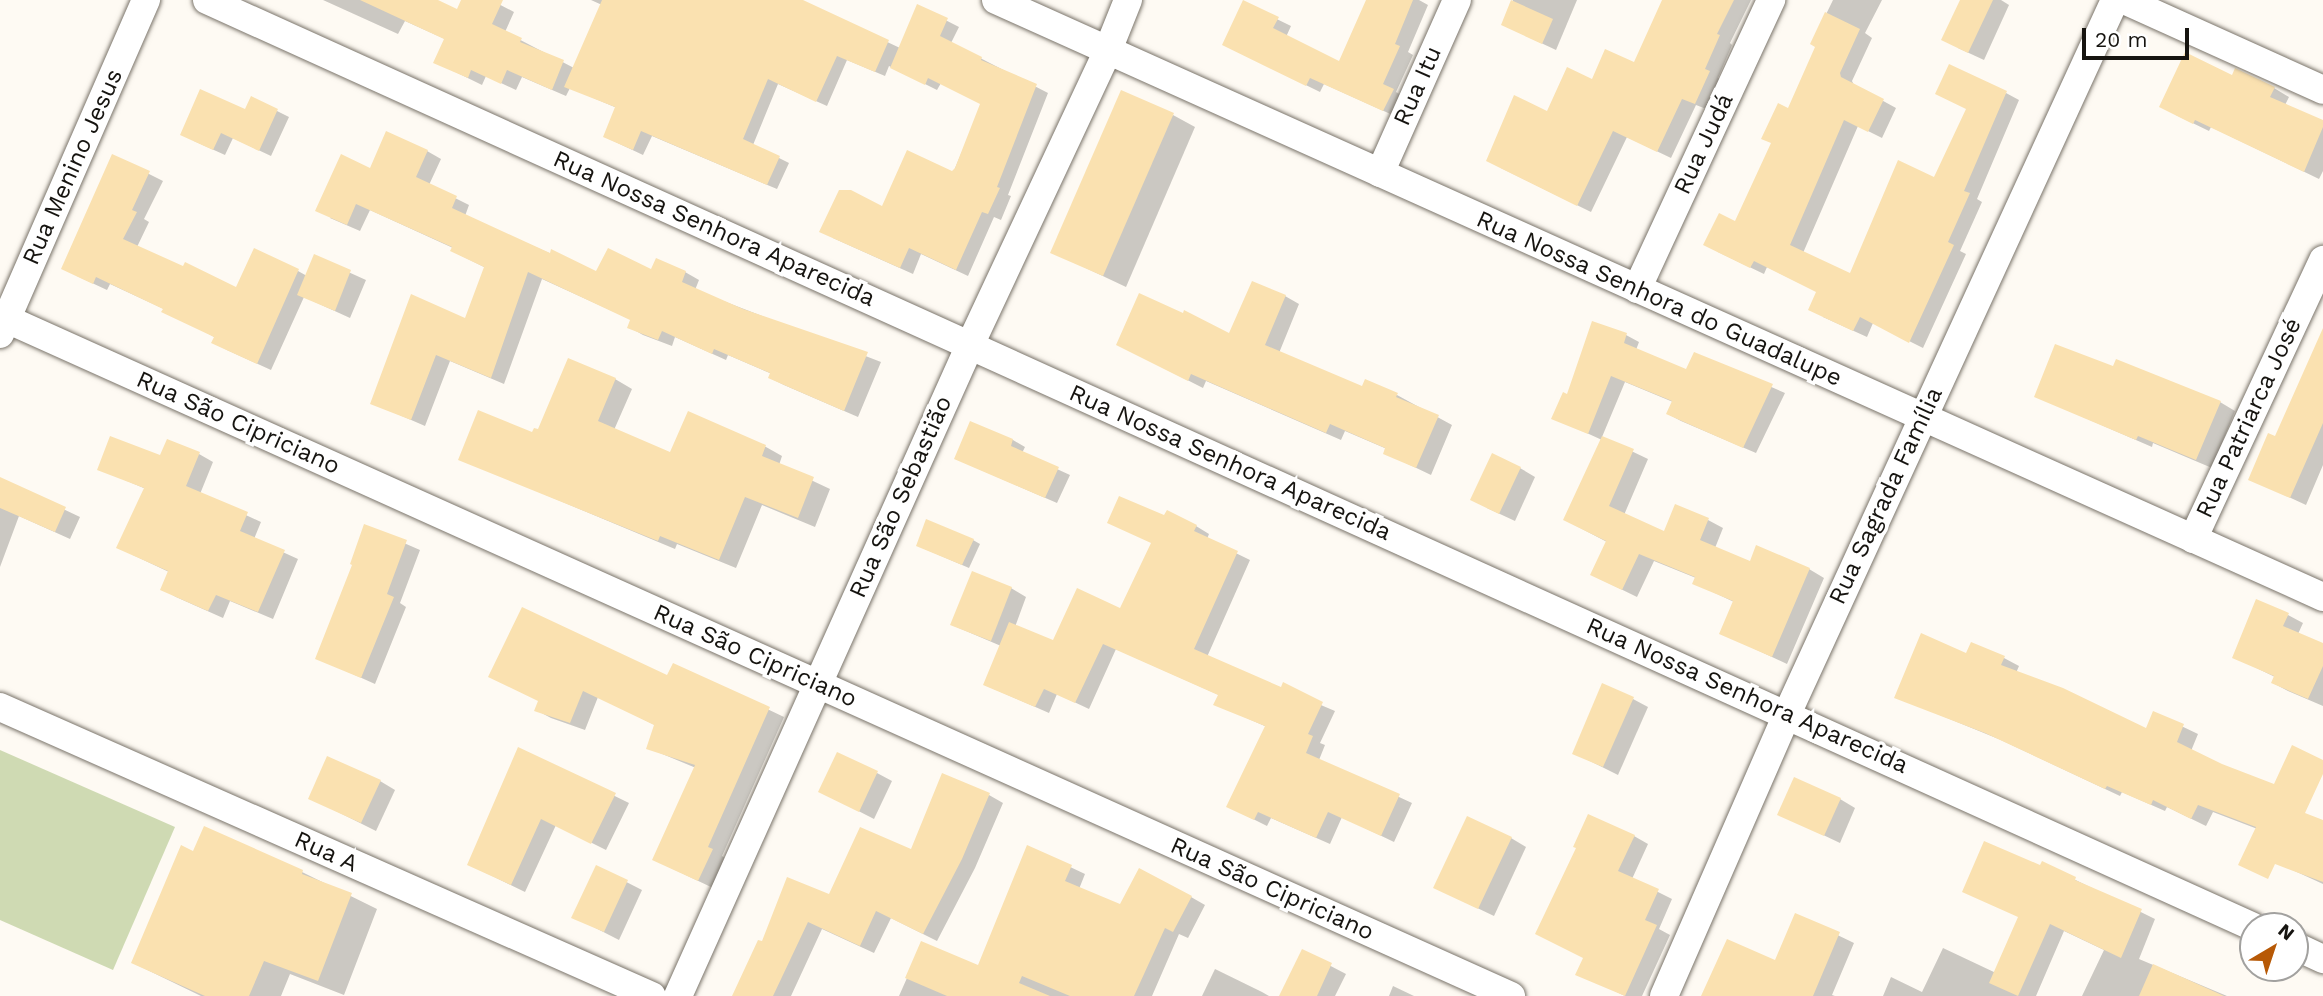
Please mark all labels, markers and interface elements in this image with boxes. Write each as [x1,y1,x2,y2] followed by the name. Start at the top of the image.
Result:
[2085,14,2192,58] scale bar
[2095,27,2147,52] text: 20 m
[1388,42,1448,130] street label: Rua Itu
[17,64,129,270] street label: Rua Menino Jesus
[1668,88,1740,200] street label: Rua Judá
[547,144,881,314] street label: Rua Nossa Senhora Aparecida
[1471,205,1847,393] street label: Rua Nossa Senhora do Guadalupe
[2190,313,2308,523] street label: Rua Patriarca José
[132,365,344,481] street label: Rua São Cipriciano
[1063,378,1397,548] street label: Rua Nossa Senhora Aparecida
[1823,382,1949,610] street label: Rua Sagrada Família
[843,391,959,603] street label: Rua São Sebastião
[649,598,861,714] street label: Rua São Cipriciano
[1580,611,1914,781] street label: Rua Nossa Senhora Aparecida
[289,825,363,879] street label: Rua A
[1166,831,1378,947] street label: Rua São Cipriciano
[2239,912,2309,982] north arrow
[2274,918,2299,945] text: N

